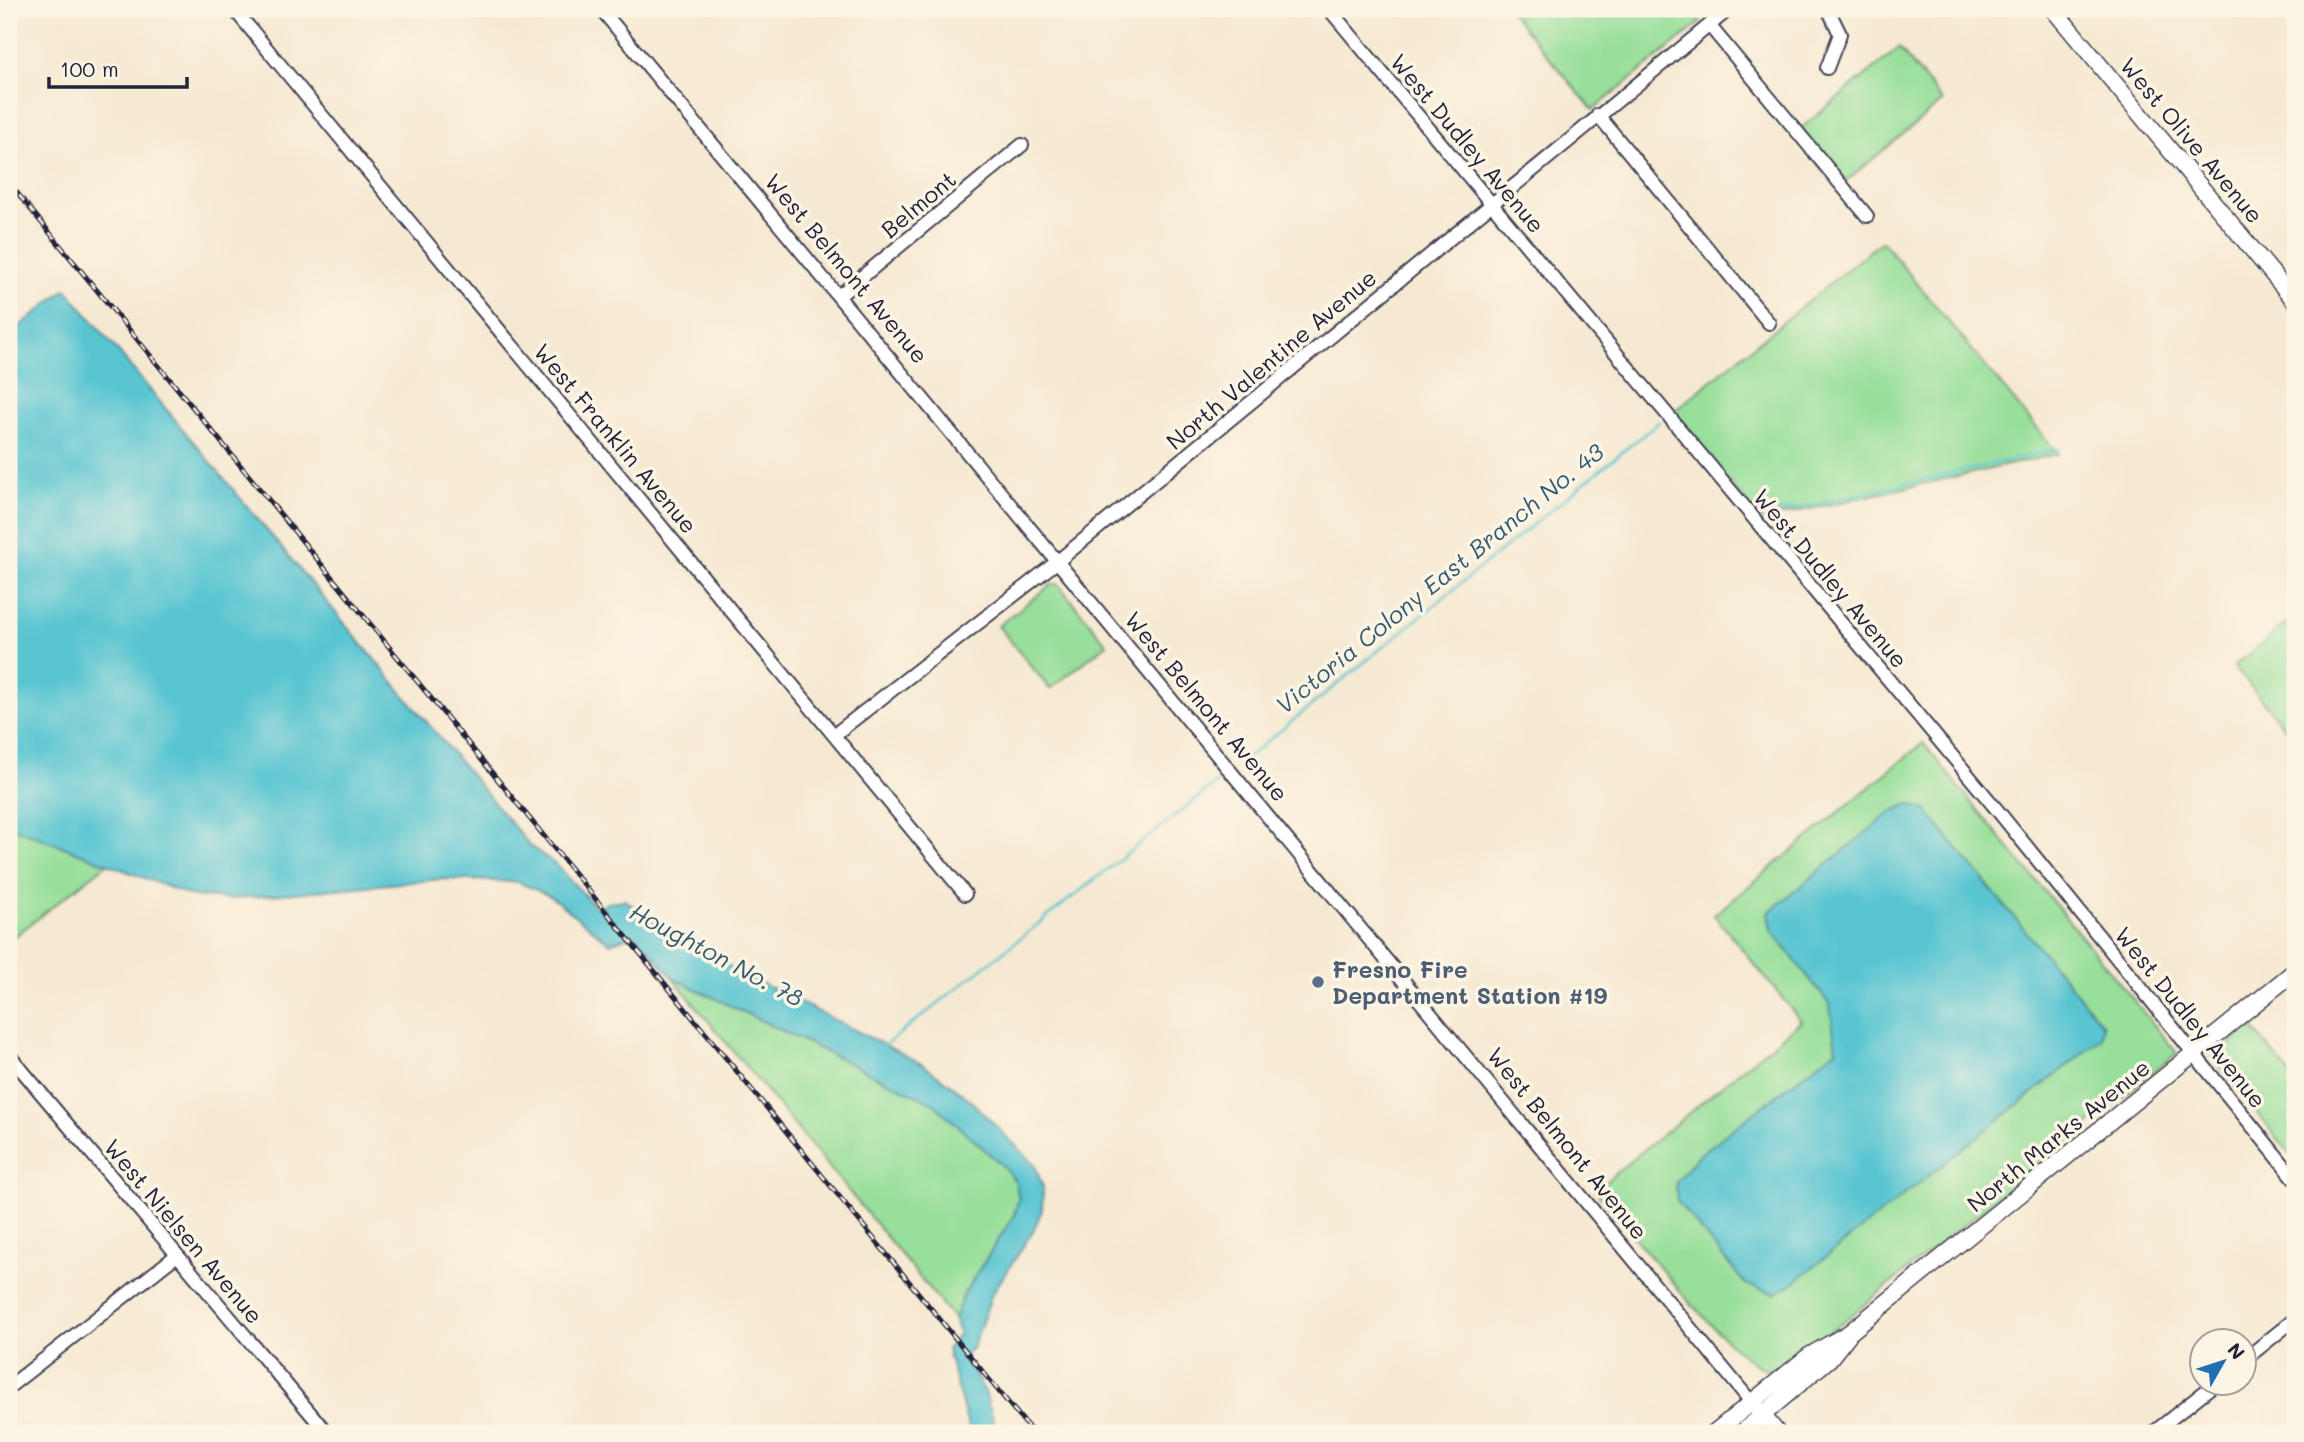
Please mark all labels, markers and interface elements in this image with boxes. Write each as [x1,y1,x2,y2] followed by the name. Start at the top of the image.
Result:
[49,46,187,90] scale bar
[1384,47,1552,239] street label: West Dudley Avenue
[2114,51,2270,229] street label: West Olive Avenue
[60,55,119,82] text: 100 m
[874,164,962,244] street label: Belmont
[759,167,935,369] street label: West Belmont Avenue
[1160,262,1382,456] street label: North Valentine Avenue
[528,337,704,539] street label: West Franklin Avenue
[1269,435,1610,720] water label: Victoria Colony East Branch No. 43
[1747,482,1915,674] street label: West Dudley Avenue
[1119,605,1295,807] street label: West Belmont Avenue
[625,895,809,1013] water label: Houghton No. 78
[2109,920,2273,1114] street label: West Dudley Avenue
[1332,954,1607,1010] place label: Fresno Fire Department Station #19
[1310,974,1326,990] marker: Fresno Fire Department Station #19
[1481,1041,1655,1245] street label: West Belmont Avenue
[1960,1052,2156,1218] street label: North Marks Avenue
[98,1132,270,1330] street label: West Nielsen Avenue
[2188,1326,2258,1396] north arrow
[2222,1338,2251,1364] text: N

